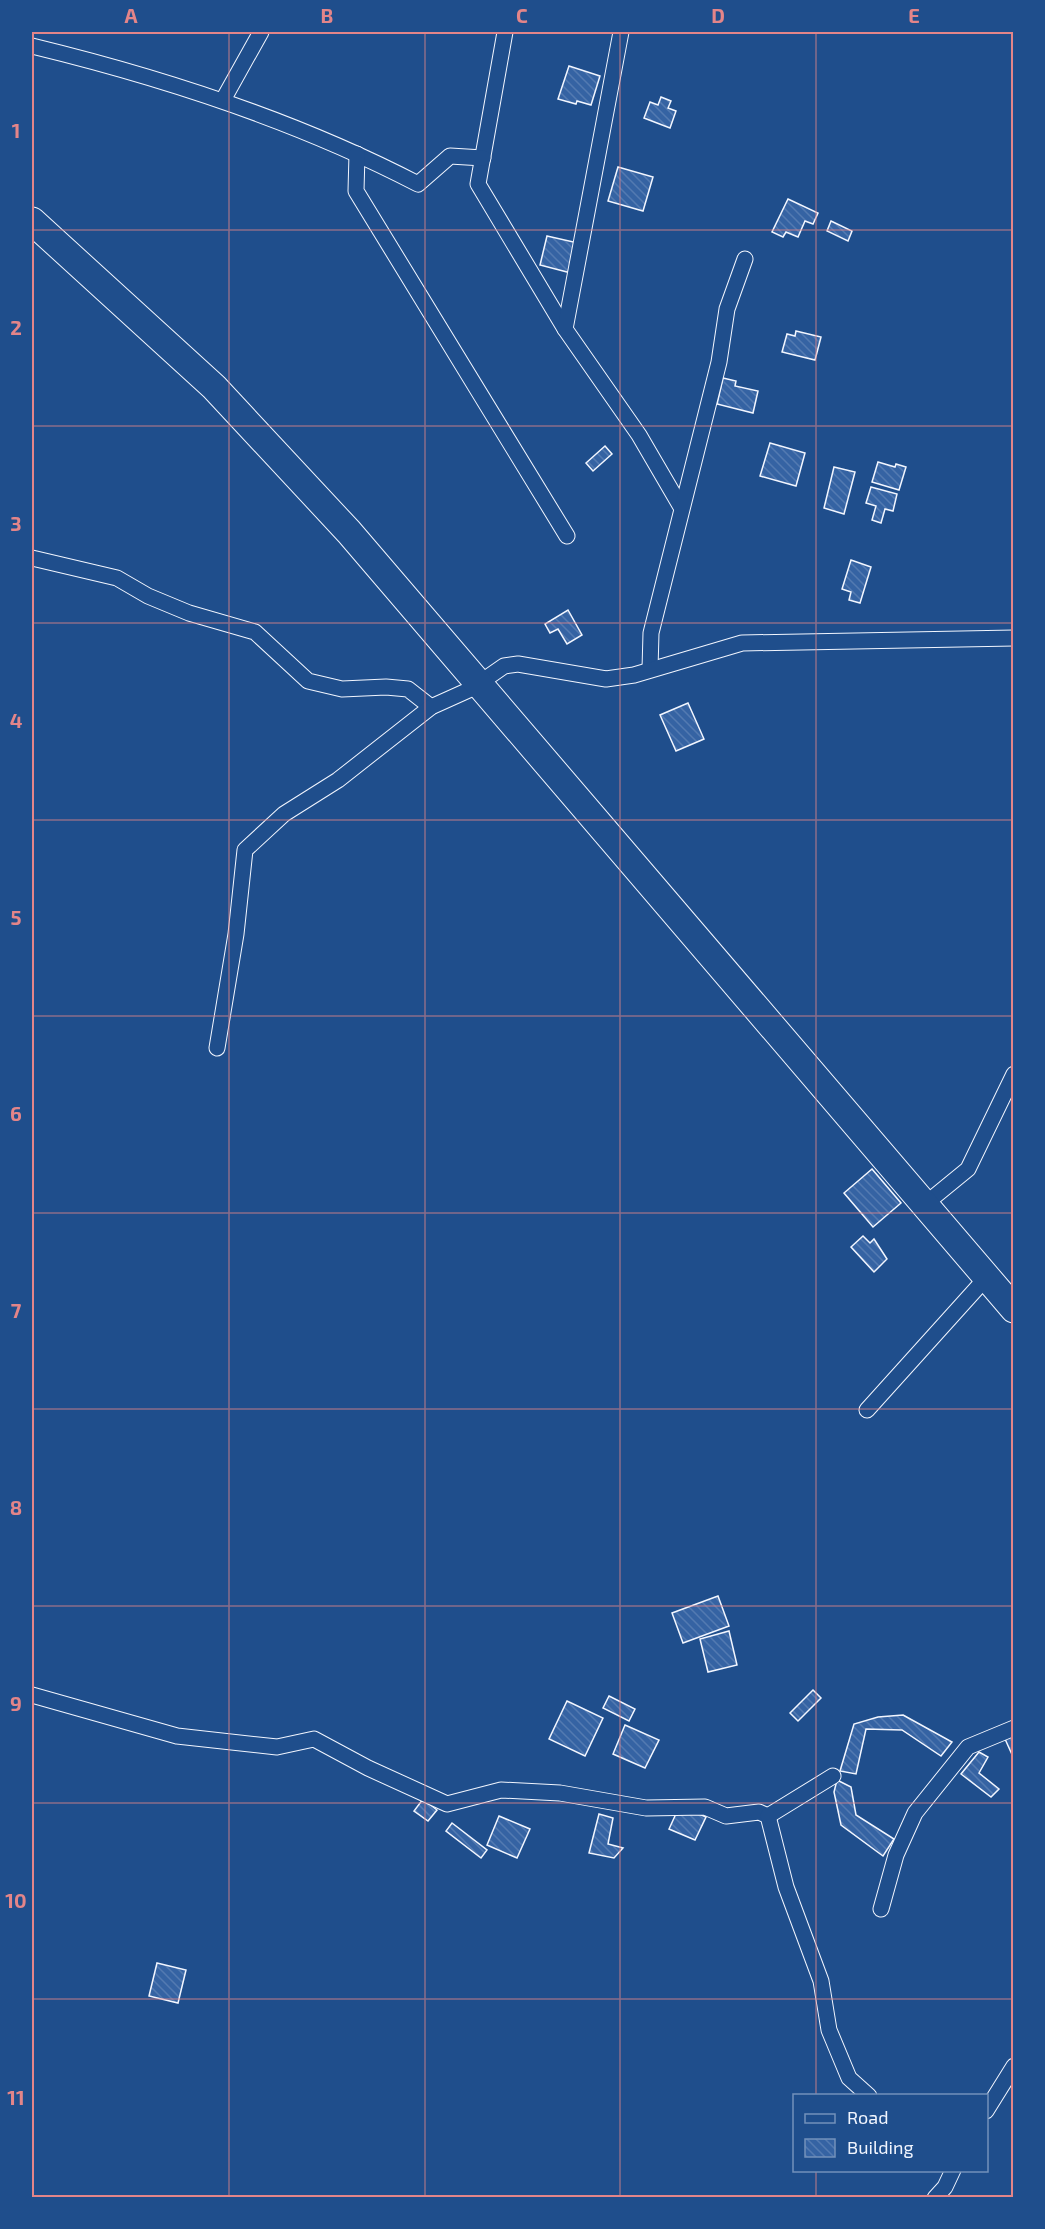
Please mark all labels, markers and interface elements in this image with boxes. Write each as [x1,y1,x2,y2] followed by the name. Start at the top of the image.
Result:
[124,3,138,27] text: A
[321,3,333,27] text: B
[516,3,528,27] text: C
[711,3,725,27] text: D
[908,3,920,27] text: E
[12,118,20,142] text: 1
[10,315,22,339] text: 2
[10,511,22,535] text: 3
[10,708,23,732] text: 4
[10,905,22,929] text: 5
[10,1101,22,1125] text: 6
[11,1298,22,1322] text: 7
[10,1495,22,1519] text: 8
[10,1691,22,1715] text: 9
[5,1888,27,1912] text: 10
[7,2085,25,2109] text: 11
[793,2094,988,2172] legend
[847,2106,888,2128] text: Road
[847,2136,914,2158] text: Building

